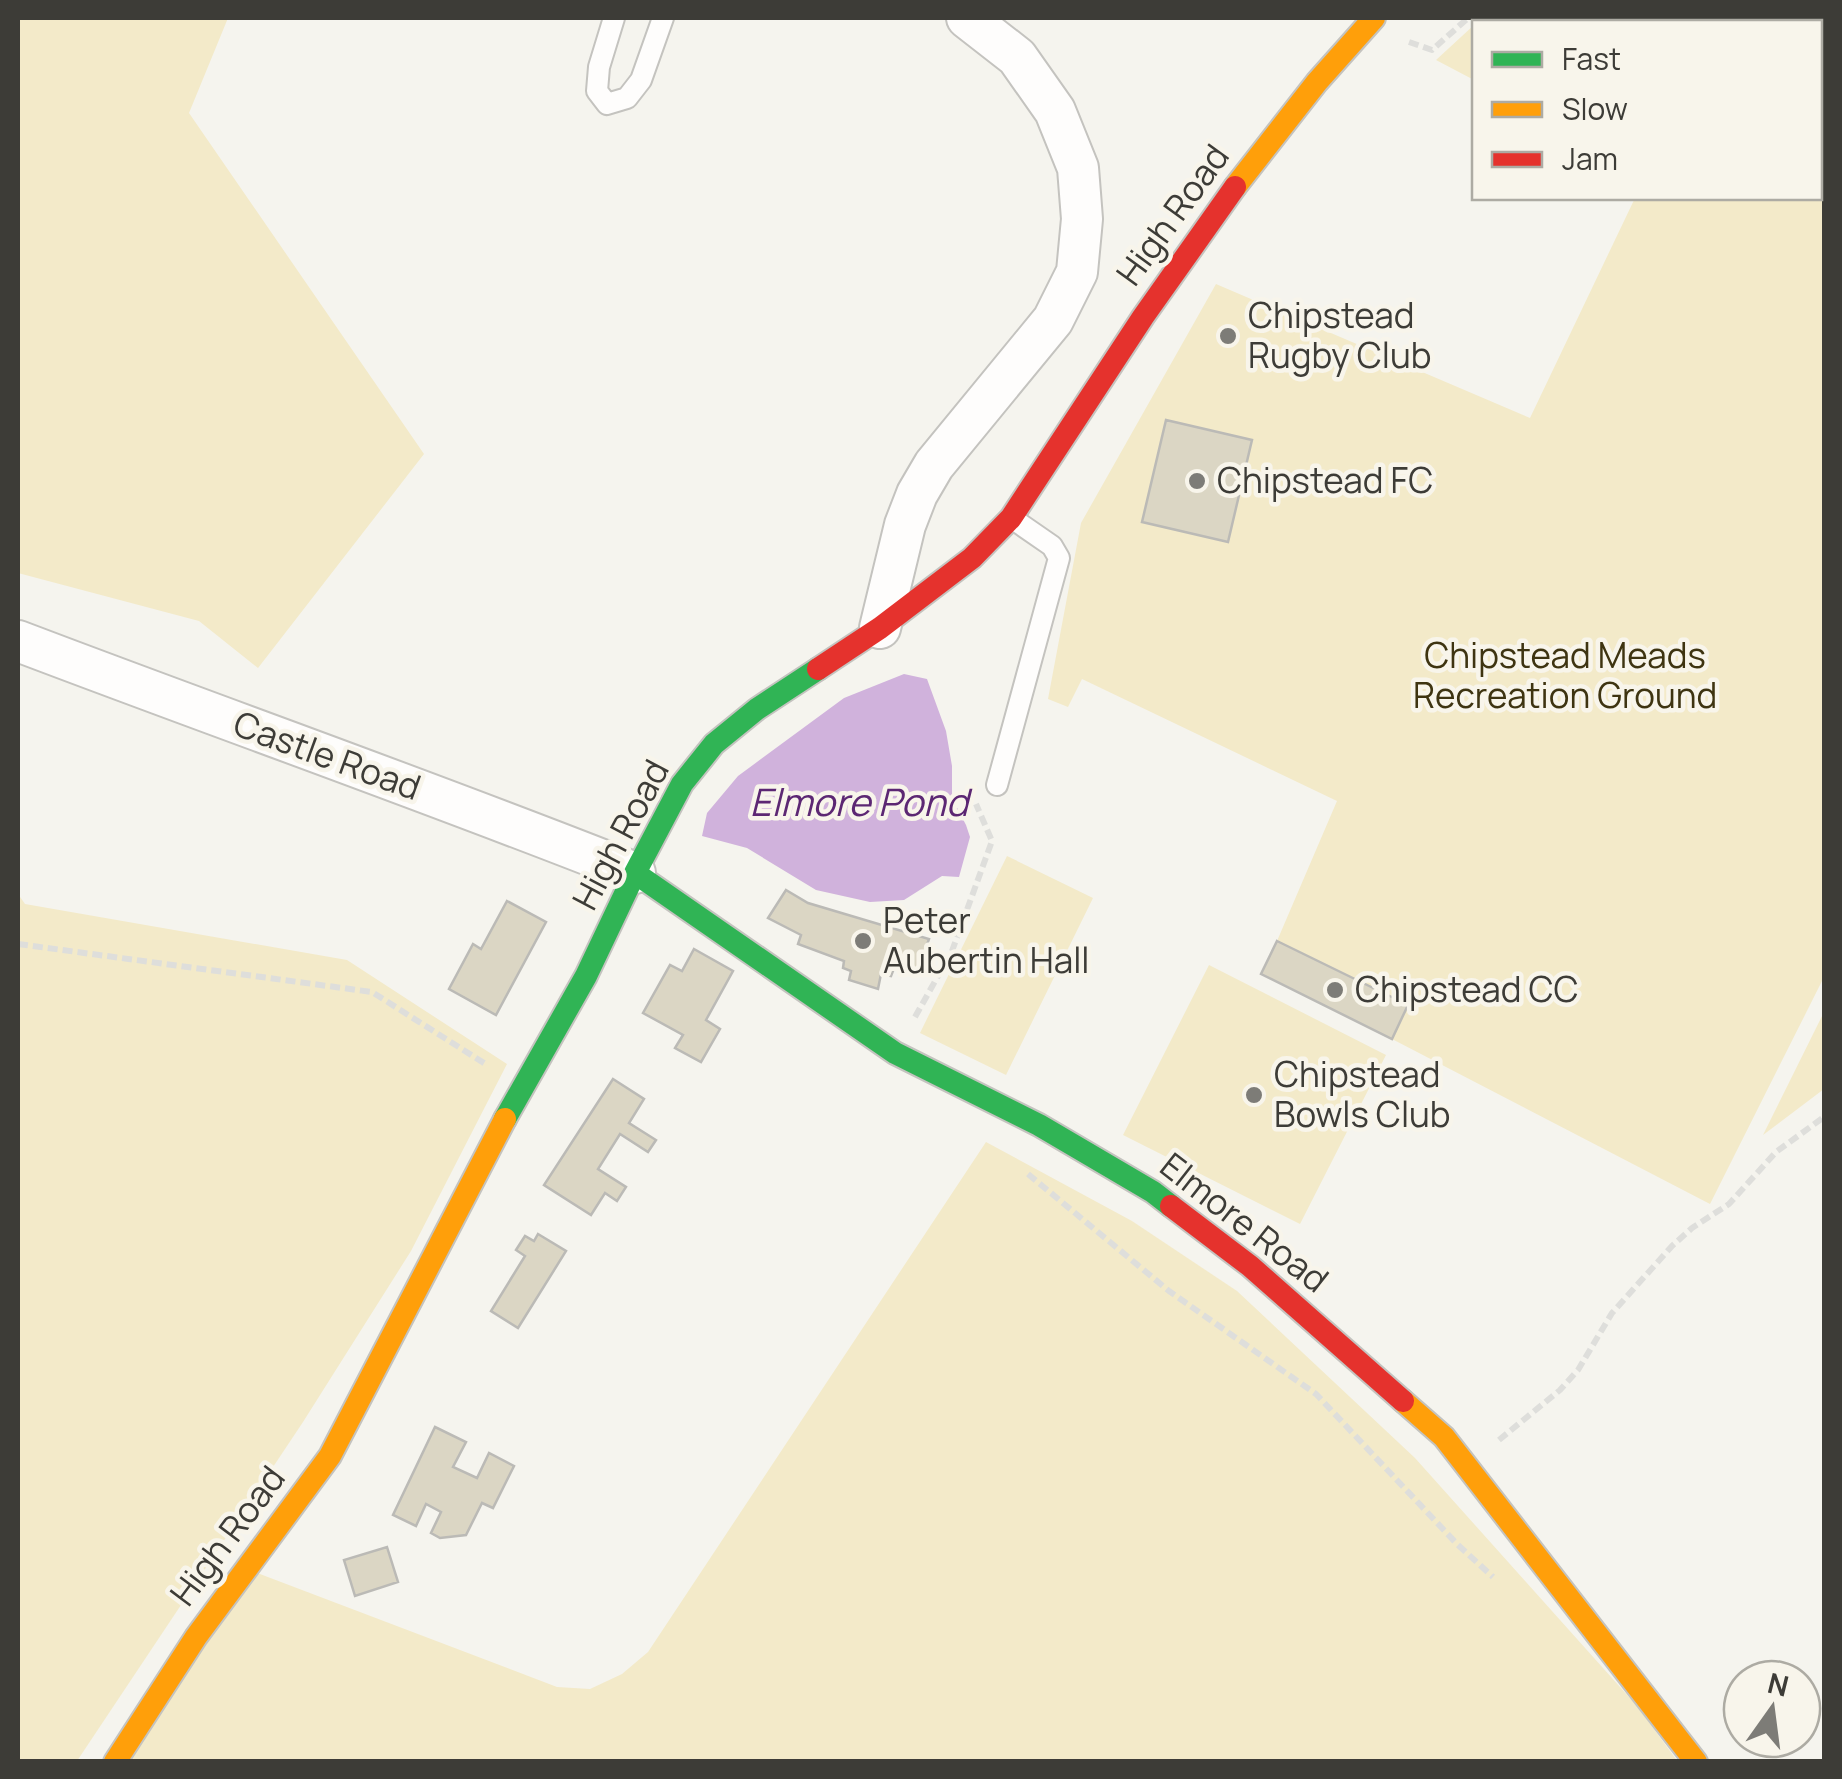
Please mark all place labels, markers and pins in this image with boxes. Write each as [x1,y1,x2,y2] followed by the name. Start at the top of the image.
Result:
[1248,291,1432,379] place label: Chipstead Rugby Club
[1217,325,1239,347] marker: Chipstead Rugby Club
[1217,456,1433,504] place label: Chipstead FC
[1186,470,1208,492] marker: Chipstead FC
[883,896,1089,984] place label: Peter Aubertin Hall
[852,930,874,952] marker: Peter Aubertin Hall
[1355,965,1579,1013] place label: Chipstead CC
[1324,979,1346,1001] marker: Chipstead CC
[1274,1050,1451,1138] place label: Chipstead Bowls Club
[1243,1084,1265,1106] marker: Chipstead Bowls Club

